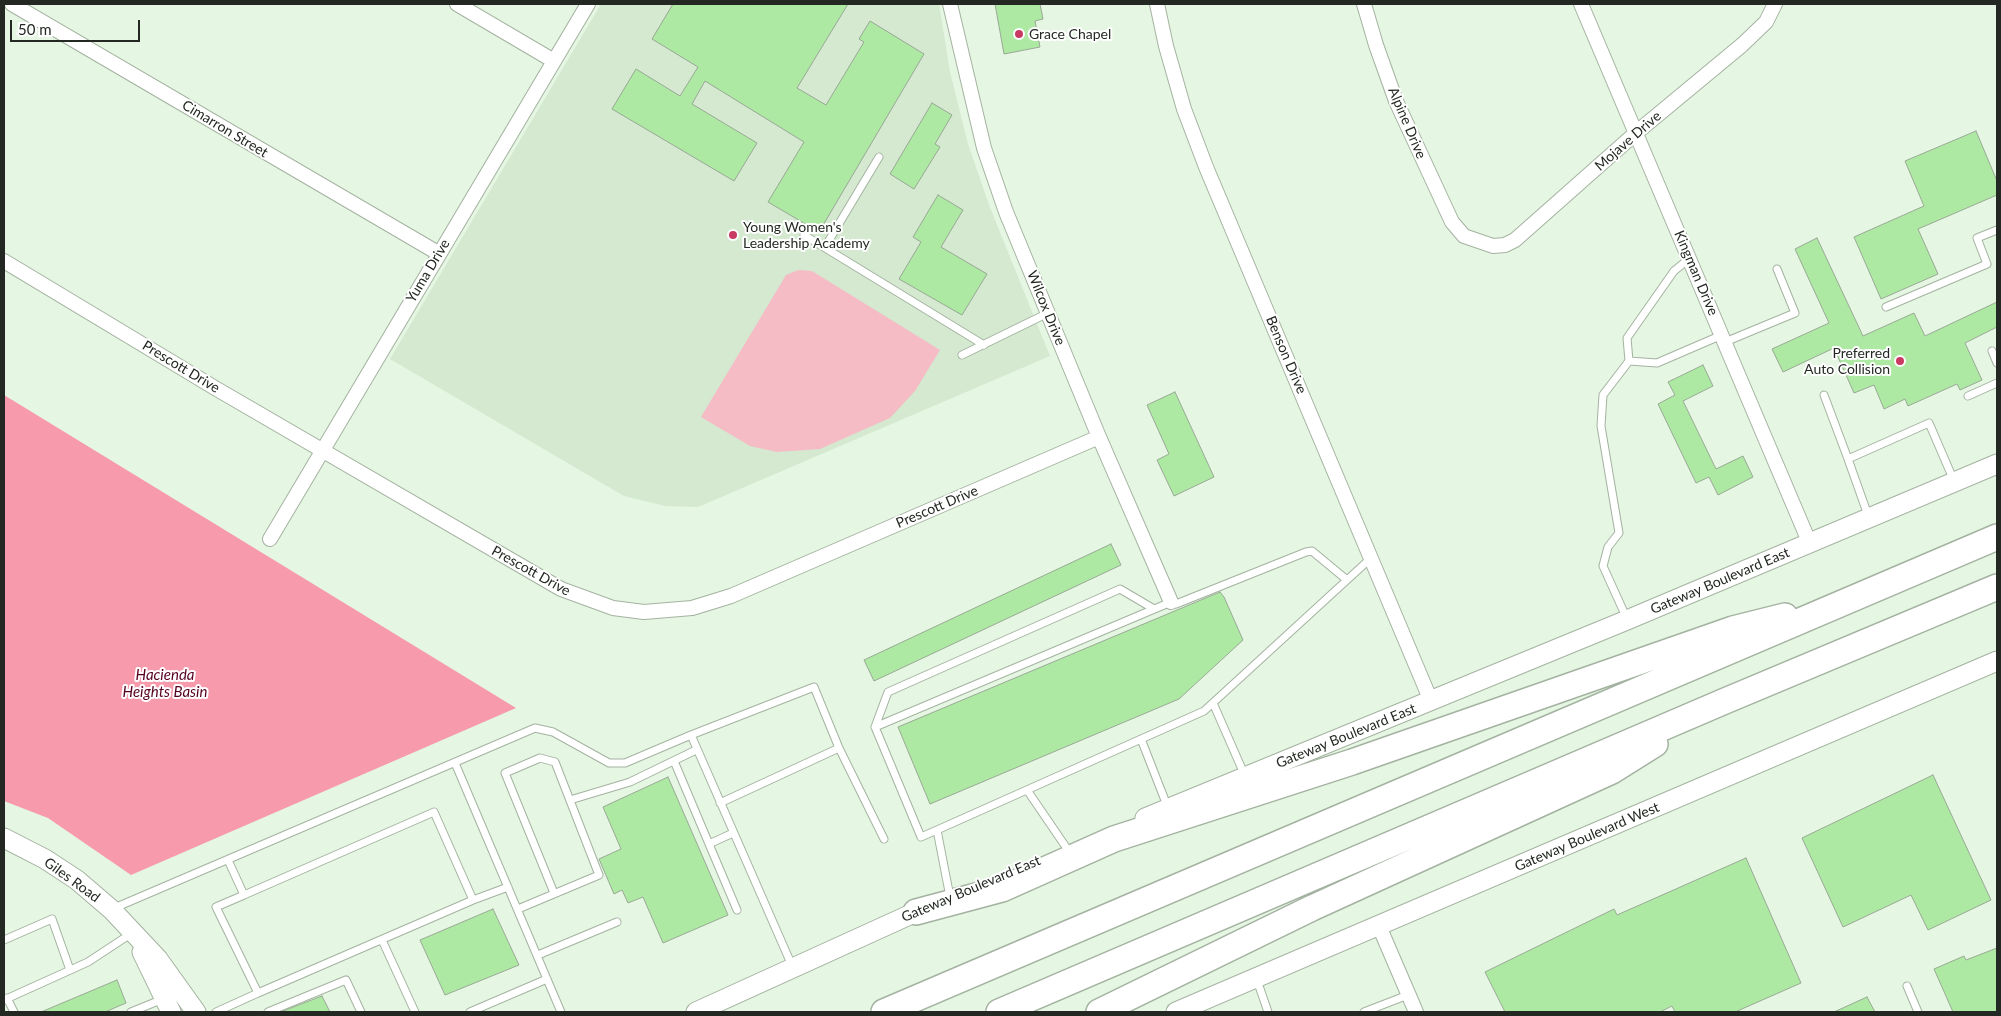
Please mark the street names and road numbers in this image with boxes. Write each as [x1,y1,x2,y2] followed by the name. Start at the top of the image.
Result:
[1384,85,1430,161] street label: Alpine Drive
[179,97,271,161] street label: Cimarron Street
[1591,108,1665,174] street label: Mojave Drive
[1670,228,1722,318] street label: Kingman Drive
[403,236,453,306] street label: Yuma Drive
[1023,268,1069,348] street label: Wilcox Drive
[1262,314,1310,396] street label: Benson Drive
[139,337,223,397] street label: Prescott Drive
[893,482,981,532] street label: Prescott Drive
[489,542,573,600] street label: Prescott Drive
[1648,544,1792,618] street label: Gateway Boulevard East
[1274,700,1418,772] street label: Gateway Boulevard East
[1512,799,1662,875] street label: Gateway Boulevard West
[899,852,1043,926] street label: Gateway Boulevard East
[41,854,103,906] street label: Giles Road

